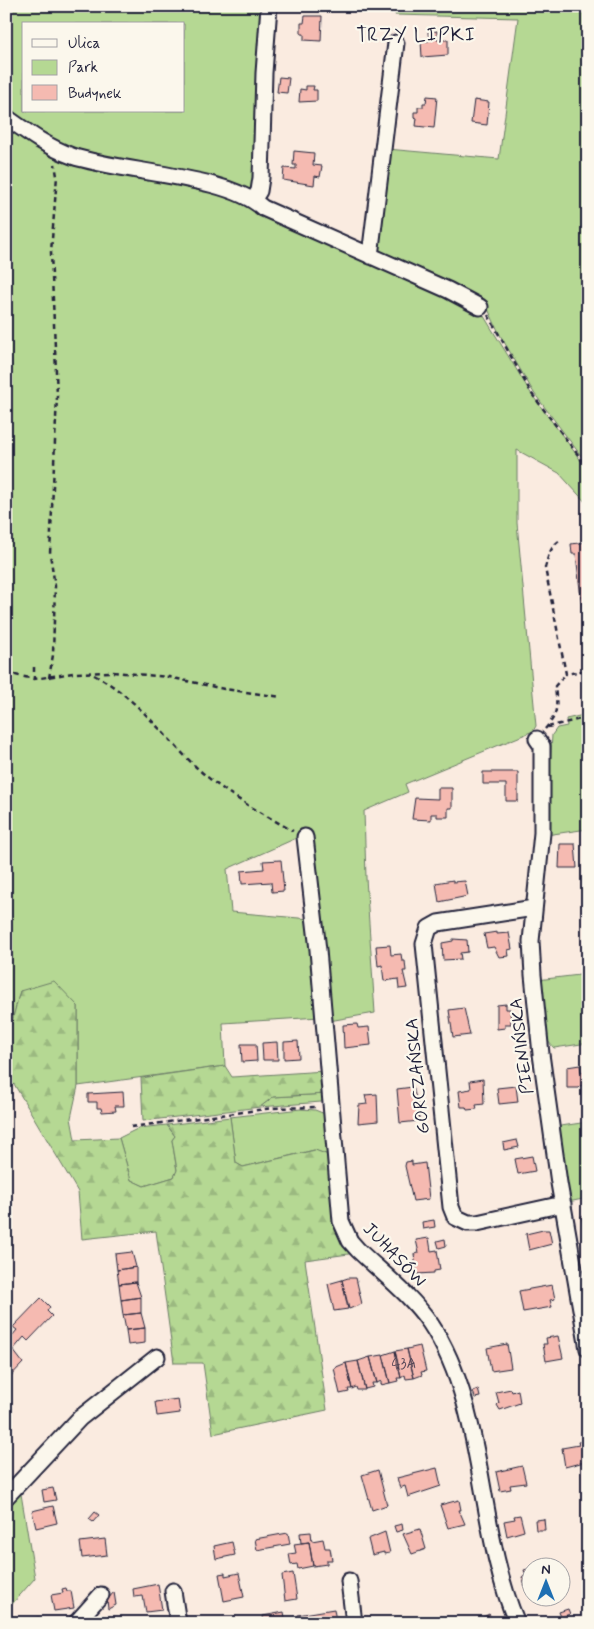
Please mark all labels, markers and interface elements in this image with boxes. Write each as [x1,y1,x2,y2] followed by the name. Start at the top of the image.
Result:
[22,22,185,112] legend
[356,23,476,48] district label: TRZY LIPKI
[68,34,101,54] text: Ulica
[68,58,98,78] text: Park
[68,84,122,104] text: Budynek
[504,997,540,1095] street label: PIENIŃSKA
[400,1017,436,1135] street label: GORCZAŃSKA
[357,1217,431,1293] street label: JUHASÓW
[392,1354,416,1374] house number: 43A
[522,1556,572,1606] north arrow
[541,1561,551,1579] text: N

